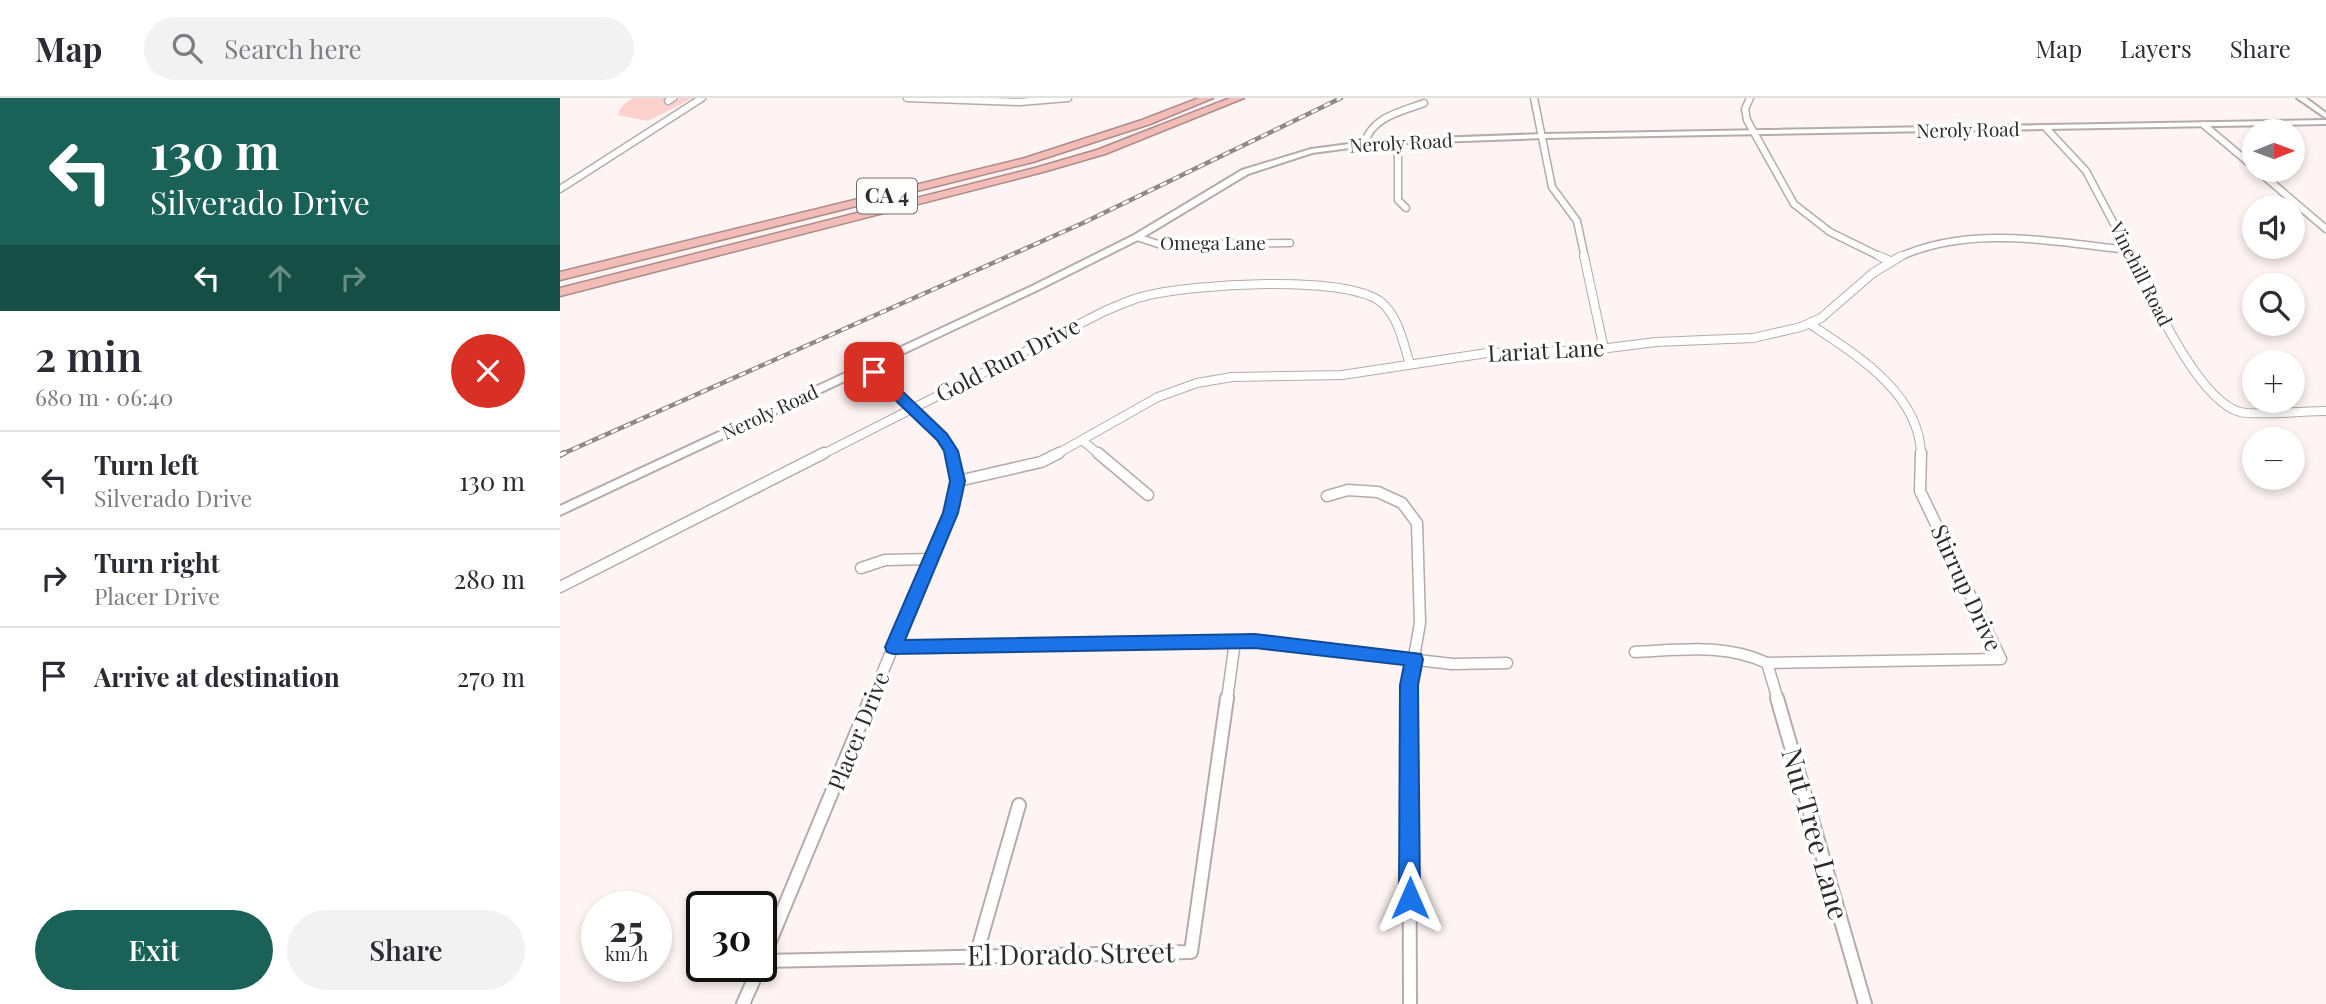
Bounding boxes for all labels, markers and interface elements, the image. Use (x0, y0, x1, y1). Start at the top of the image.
search box (144, 17, 634, 80)
text: Map (35, 26, 102, 70)
icon: search (168, 29, 206, 67)
text: Search here (224, 31, 362, 66)
text: Map (2036, 32, 2082, 64)
text: Layers (2120, 32, 2192, 64)
text: Share (2230, 32, 2291, 64)
street label: Neroly Road (1916, 115, 2020, 143)
text: 130 m (150, 117, 280, 182)
north arrow (2242, 119, 2305, 182)
map controls (2242, 119, 2305, 490)
icon: left (35, 126, 126, 217)
street label: Neroly Road (1349, 126, 1453, 158)
road number: CA 4 (857, 178, 917, 214)
text: Silverado Drive (150, 180, 370, 223)
button: sound (2242, 196, 2305, 259)
street label: Vinehill Road (2104, 216, 2179, 330)
street label: Omega Lane (1160, 229, 1266, 255)
icon: left (188, 259, 226, 297)
icon: ahead (261, 259, 299, 297)
icon: right (334, 259, 372, 297)
button: search (2242, 273, 2305, 336)
street label: Gold Run Drive (930, 309, 1085, 408)
text: 2 min (35, 327, 142, 383)
street label: Lariat Lane (1487, 331, 1605, 368)
button: close (451, 334, 525, 408)
pin (844, 342, 904, 402)
button: + (2242, 350, 2305, 413)
icon: arrive (855, 353, 893, 391)
street label: Neroly Road (717, 377, 822, 445)
text: 680 m · 06:40 (35, 381, 173, 412)
button: − (2242, 427, 2305, 490)
text: Turn left (94, 447, 199, 482)
icon: left (35, 461, 73, 499)
text: 130 m (459, 463, 525, 498)
text: Silverado Drive (94, 482, 252, 513)
street label: Stirrup Drive (1924, 519, 2010, 656)
text: Turn right (94, 545, 220, 580)
icon: right (35, 559, 73, 597)
text: 280 m (454, 561, 525, 596)
text: Placer Drive (94, 580, 220, 611)
icon: arrive (35, 657, 73, 695)
text: Arrive at destination (94, 659, 340, 694)
text: 270 m (457, 659, 525, 694)
street label: Placer Drive (820, 666, 896, 795)
street label: Nut Tree Lane (1774, 743, 1859, 924)
position arrow (1373, 861, 1447, 935)
speed limit sign: 30 (686, 891, 777, 982)
text: 25 (609, 904, 644, 951)
button: Exit (35, 910, 273, 990)
button: Share (287, 910, 525, 990)
street label: El Dorado Street (967, 932, 1176, 973)
text: km/h (605, 942, 648, 966)

